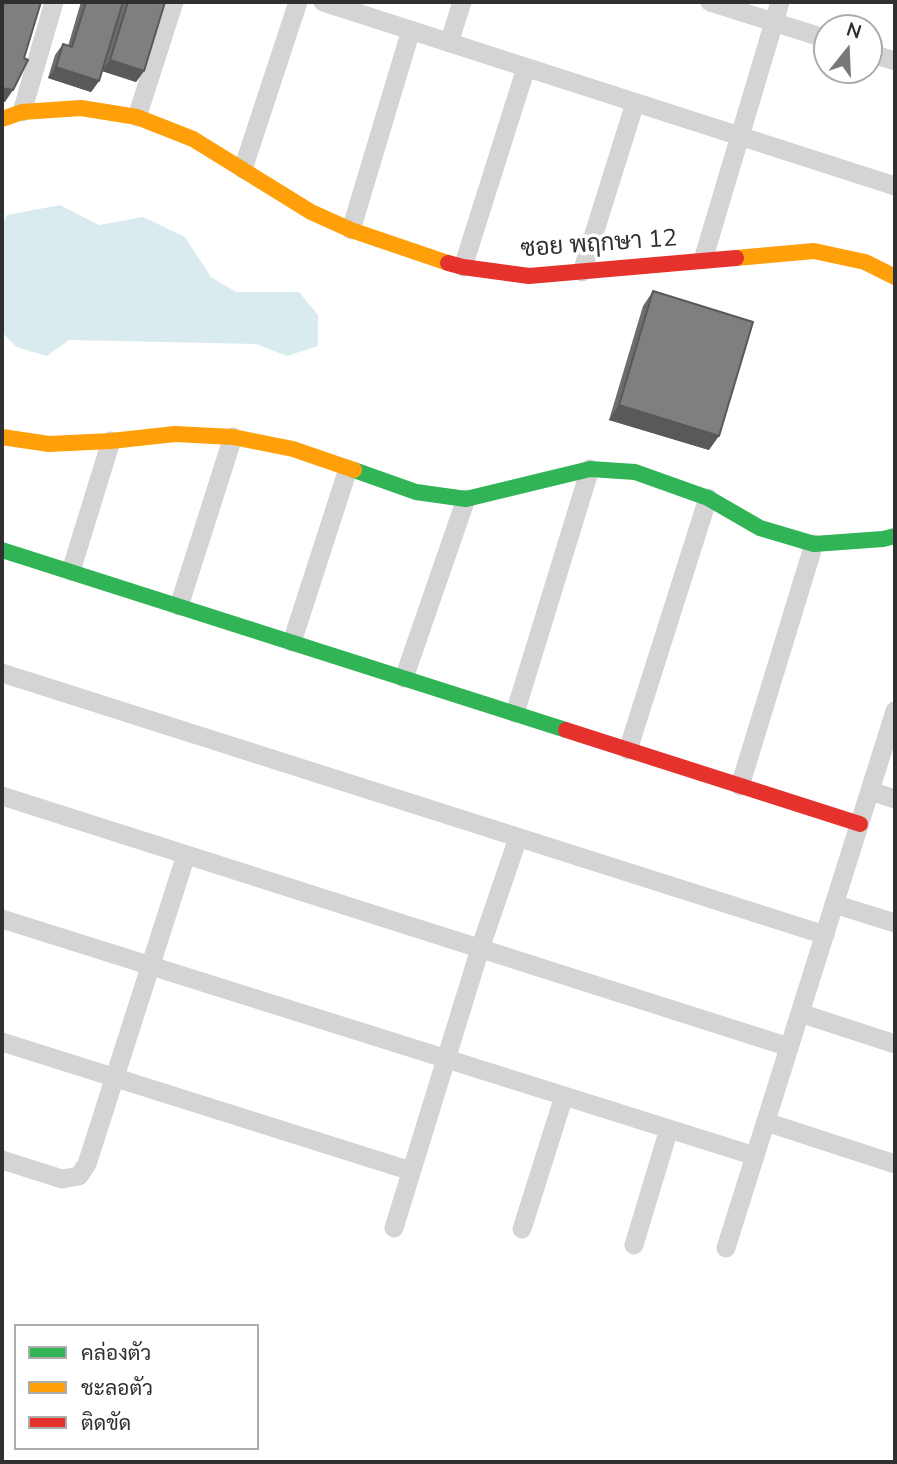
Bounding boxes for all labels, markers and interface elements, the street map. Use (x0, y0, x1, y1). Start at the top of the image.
north arrow (813, 14, 883, 84)
text: N (843, 16, 865, 45)
street label: ซอย พฤกษา 12 (520, 225, 678, 265)
legend (14, 1324, 259, 1450)
text: คล่องตัว (81, 1339, 151, 1367)
text: ชะลอตัว (81, 1374, 153, 1402)
text: ติดขัด (81, 1409, 131, 1437)

